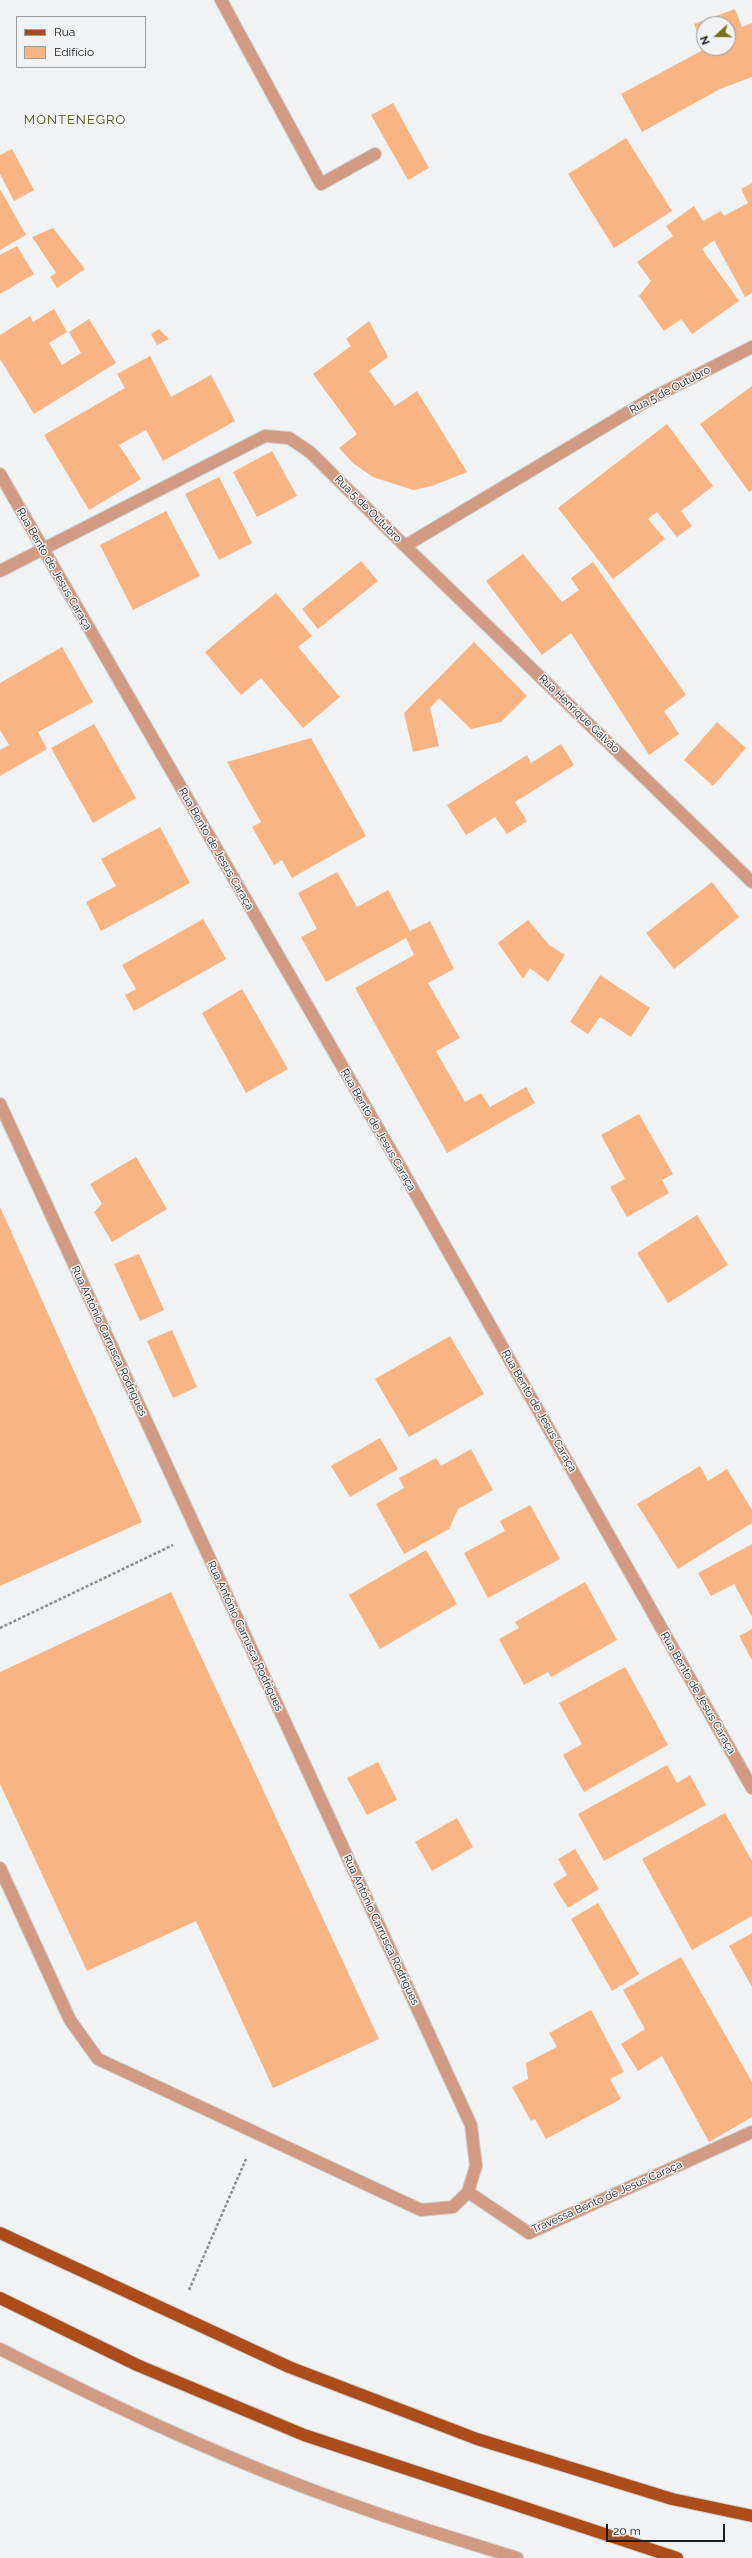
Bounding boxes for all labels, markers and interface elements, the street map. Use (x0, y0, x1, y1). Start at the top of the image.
legend (16, 16, 146, 68)
north arrow (696, 16, 736, 56)
text: Rua (54, 25, 75, 39)
text: N (698, 34, 713, 46)
text: Edifício (54, 45, 94, 59)
district label: MONTENEGRO (24, 112, 126, 128)
street label: Rua 5 de Outubro (627, 363, 713, 417)
street label: Rua 5 de Outubro (332, 473, 404, 545)
street label: Rua Bento de Jesus Caraça (14, 506, 94, 632)
street label: Rua Henrique Galvão (536, 672, 622, 756)
street label: Rua Bento de Jesus Caraça (176, 786, 256, 912)
street label: Rua Bento de Jesus Caraça (338, 1067, 418, 1193)
street label: Rua António Carrusca Rodrigues (68, 1264, 150, 1418)
street label: Rua Bento de Jesus Caraça (499, 1348, 579, 1474)
street label: Rua António Carrusca Rodrigues (204, 1559, 286, 1713)
street label: Rua Bento de Jesus Caraça (658, 1630, 738, 1756)
street label: Rua António Carrusca Rodrigues (340, 1853, 422, 2007)
street label: Travessa Bento de Jesus Caraça (530, 2158, 684, 2236)
scale bar (608, 2516, 727, 2542)
text: 20 m (613, 2524, 641, 2538)

